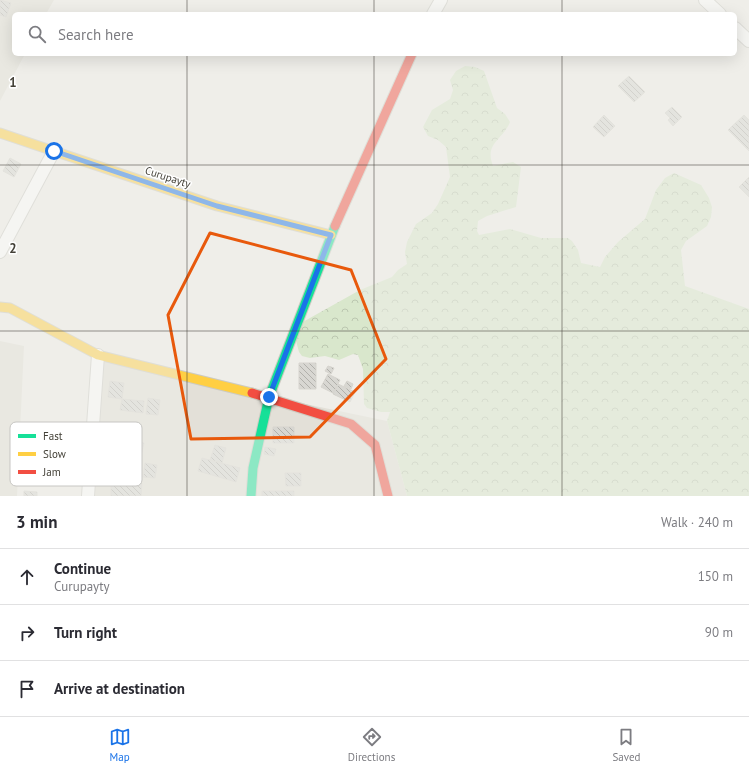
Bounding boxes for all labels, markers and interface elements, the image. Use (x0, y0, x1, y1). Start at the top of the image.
search box (12, 12, 737, 56)
icon: search (26, 23, 48, 45)
text: Search here (58, 25, 134, 44)
text: 1 (9, 74, 17, 91)
route start (45, 142, 63, 160)
street label: Curupayty (143, 163, 193, 191)
text: 2 (9, 240, 17, 257)
route end (260, 388, 278, 406)
legend (10, 422, 142, 486)
text: Fast (43, 429, 63, 443)
text: Slow (43, 447, 66, 461)
text: Jam (42, 465, 61, 479)
text: 3 min (16, 511, 57, 533)
text: Walk · 240 m (661, 514, 733, 531)
text: Continue (54, 559, 111, 578)
icon: ahead (16, 566, 38, 588)
text: 150 m (698, 568, 733, 585)
text: Curupayty (54, 578, 110, 595)
icon: right (16, 622, 38, 644)
text: Turn right (54, 623, 117, 642)
text: 90 m (705, 624, 733, 641)
icon: arrive (16, 678, 38, 700)
text: Arrive at destination (54, 679, 185, 698)
tab: Map (109, 726, 131, 764)
tab: Directions (348, 726, 395, 764)
tab: Saved (612, 726, 640, 764)

